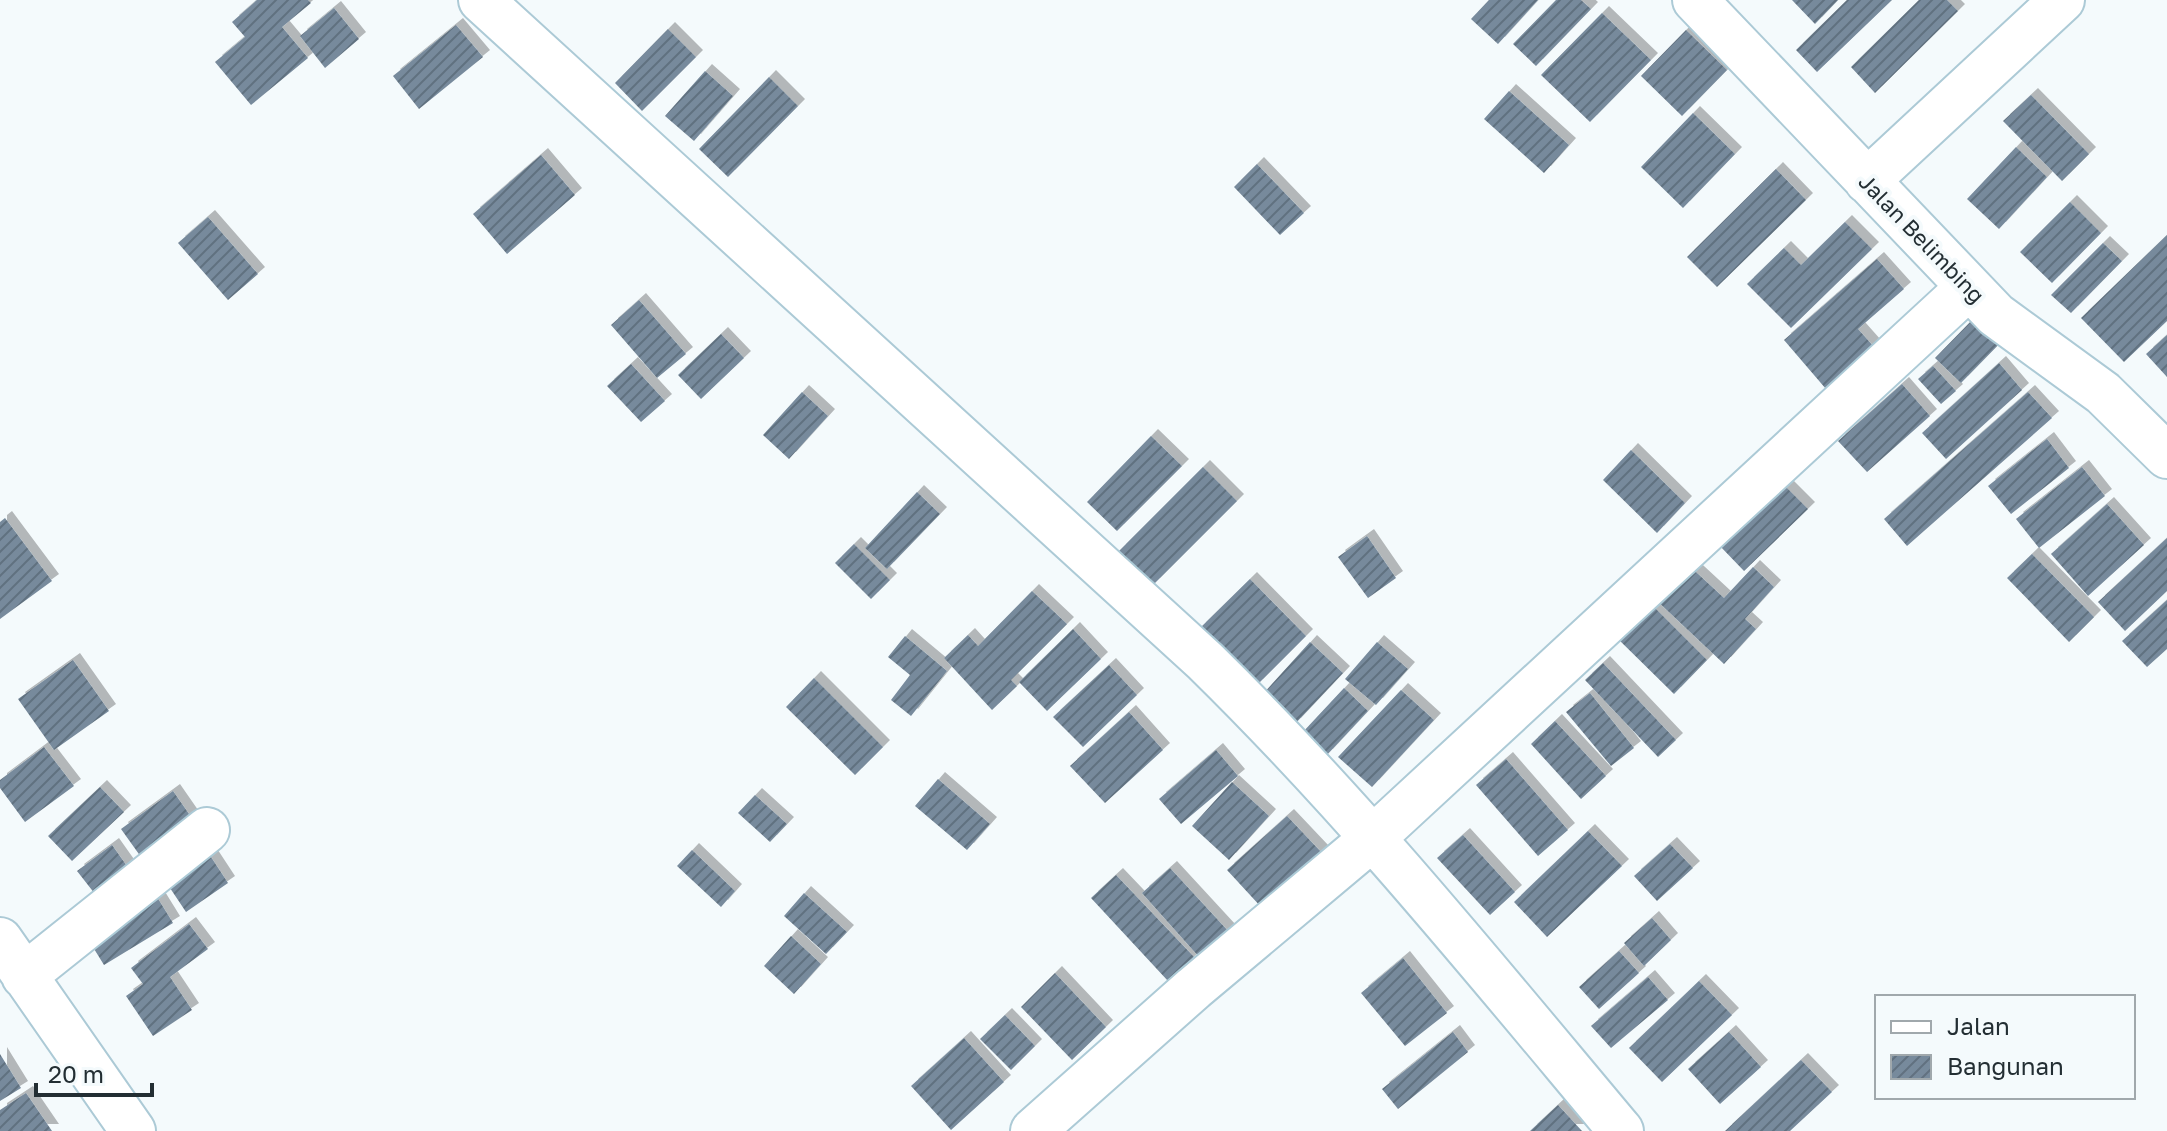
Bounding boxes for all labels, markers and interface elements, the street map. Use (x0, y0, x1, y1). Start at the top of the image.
street label: Jalan Belimbing (1853, 168, 1991, 308)
legend (1875, 995, 2135, 1099)
text: Jalan (1947, 1011, 2010, 1040)
scale bar (36, 1047, 152, 1097)
text: Bangunan (1947, 1051, 2064, 1080)
text: 20 m (48, 1059, 104, 1088)

